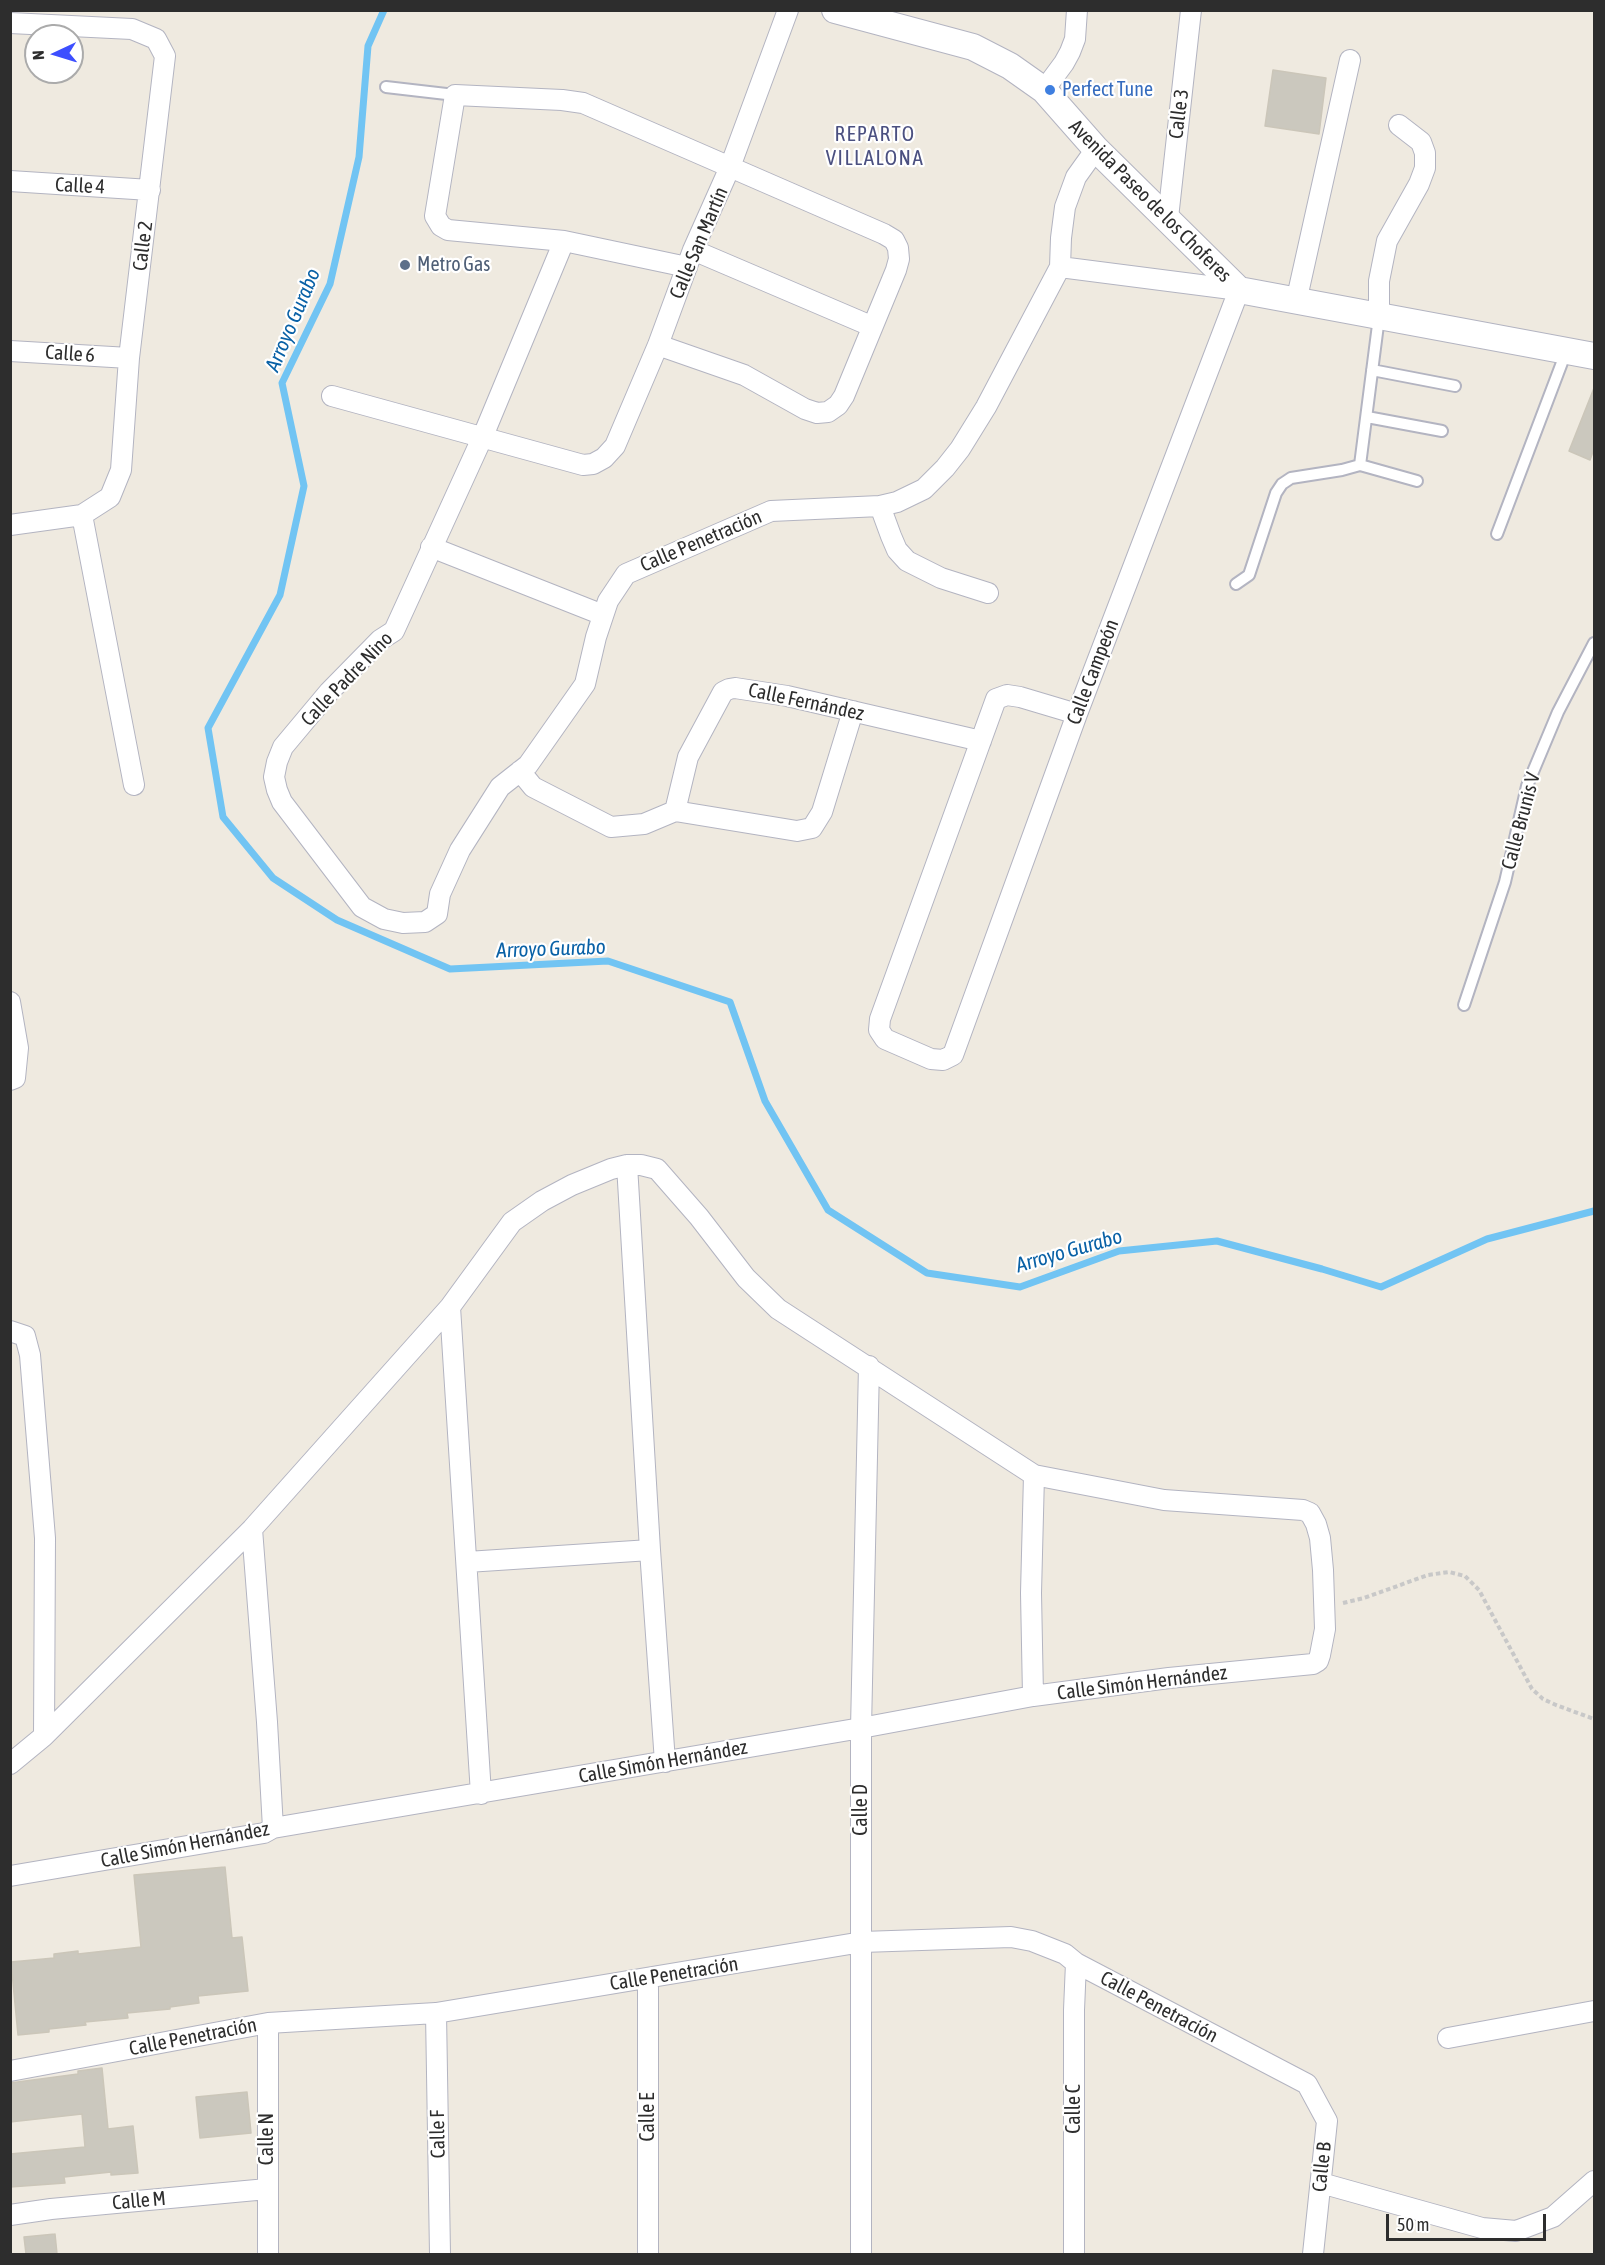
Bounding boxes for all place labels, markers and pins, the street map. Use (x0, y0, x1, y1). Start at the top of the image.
place label: Perfect Tune (1062, 78, 1153, 102)
marker: Perfect Tune (1043, 83, 1057, 97)
place label: Metro Gas (417, 253, 490, 277)
marker: Metro Gas (398, 258, 412, 272)

